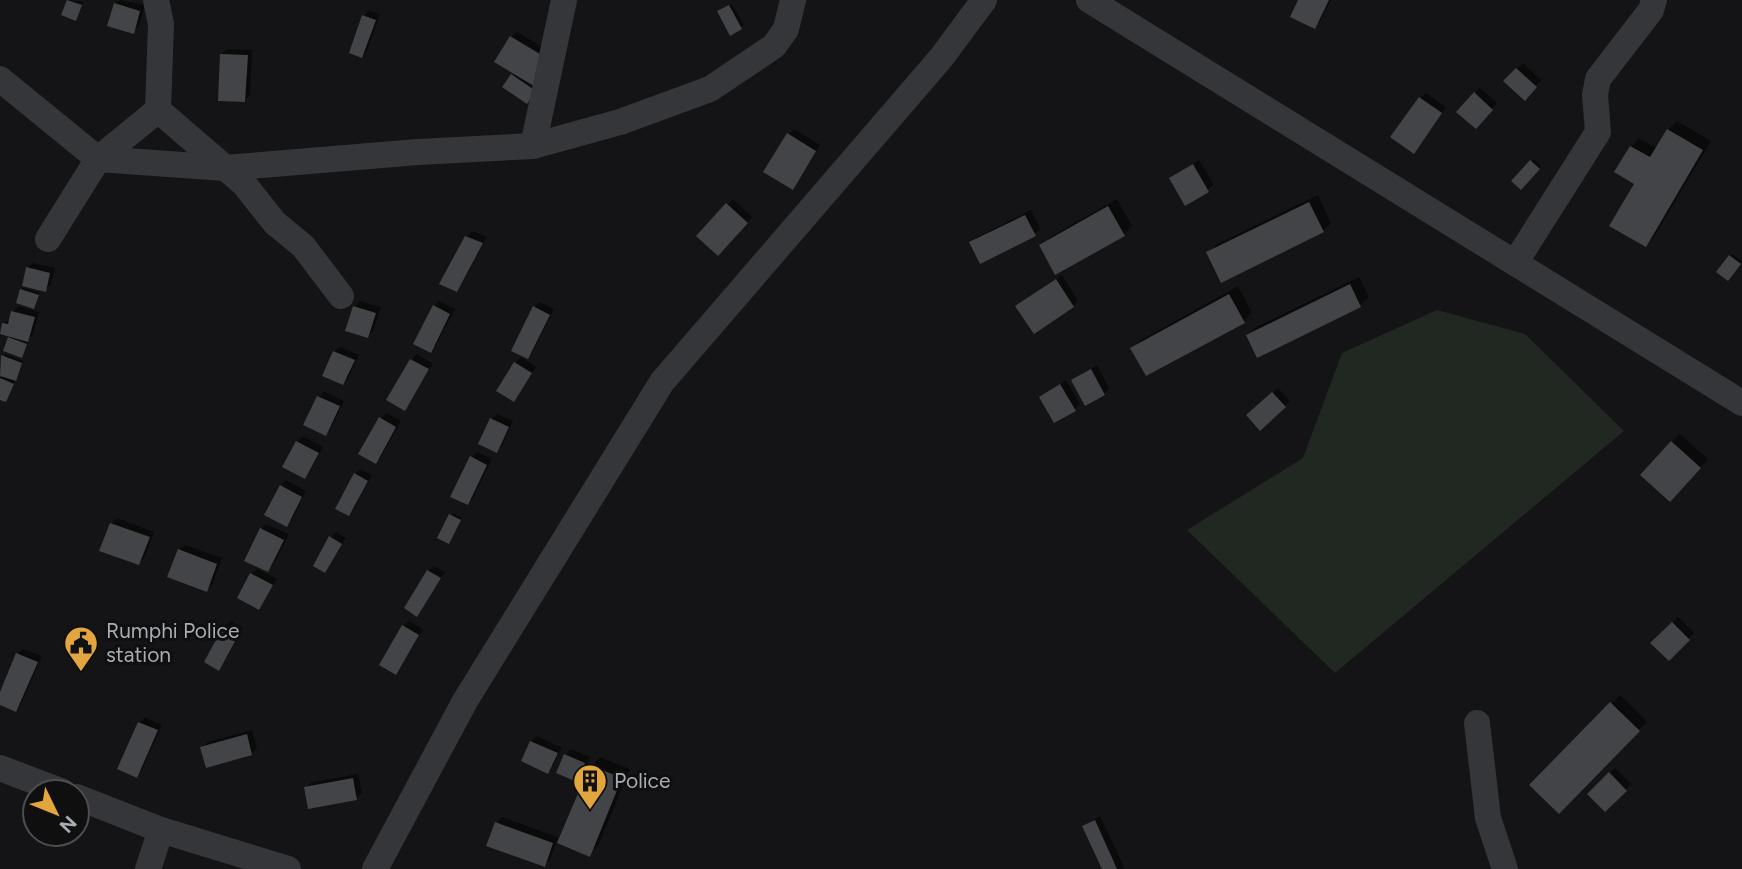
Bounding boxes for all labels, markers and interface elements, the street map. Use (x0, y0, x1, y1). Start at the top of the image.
place label: Rumphi Police station (106, 618, 239, 667)
public building icon: Rumphi Police station (62, 624, 100, 673)
building icon: Police (571, 762, 609, 811)
place label: Police (614, 768, 670, 793)
north arrow (21, 778, 91, 848)
text: N (55, 811, 81, 837)

